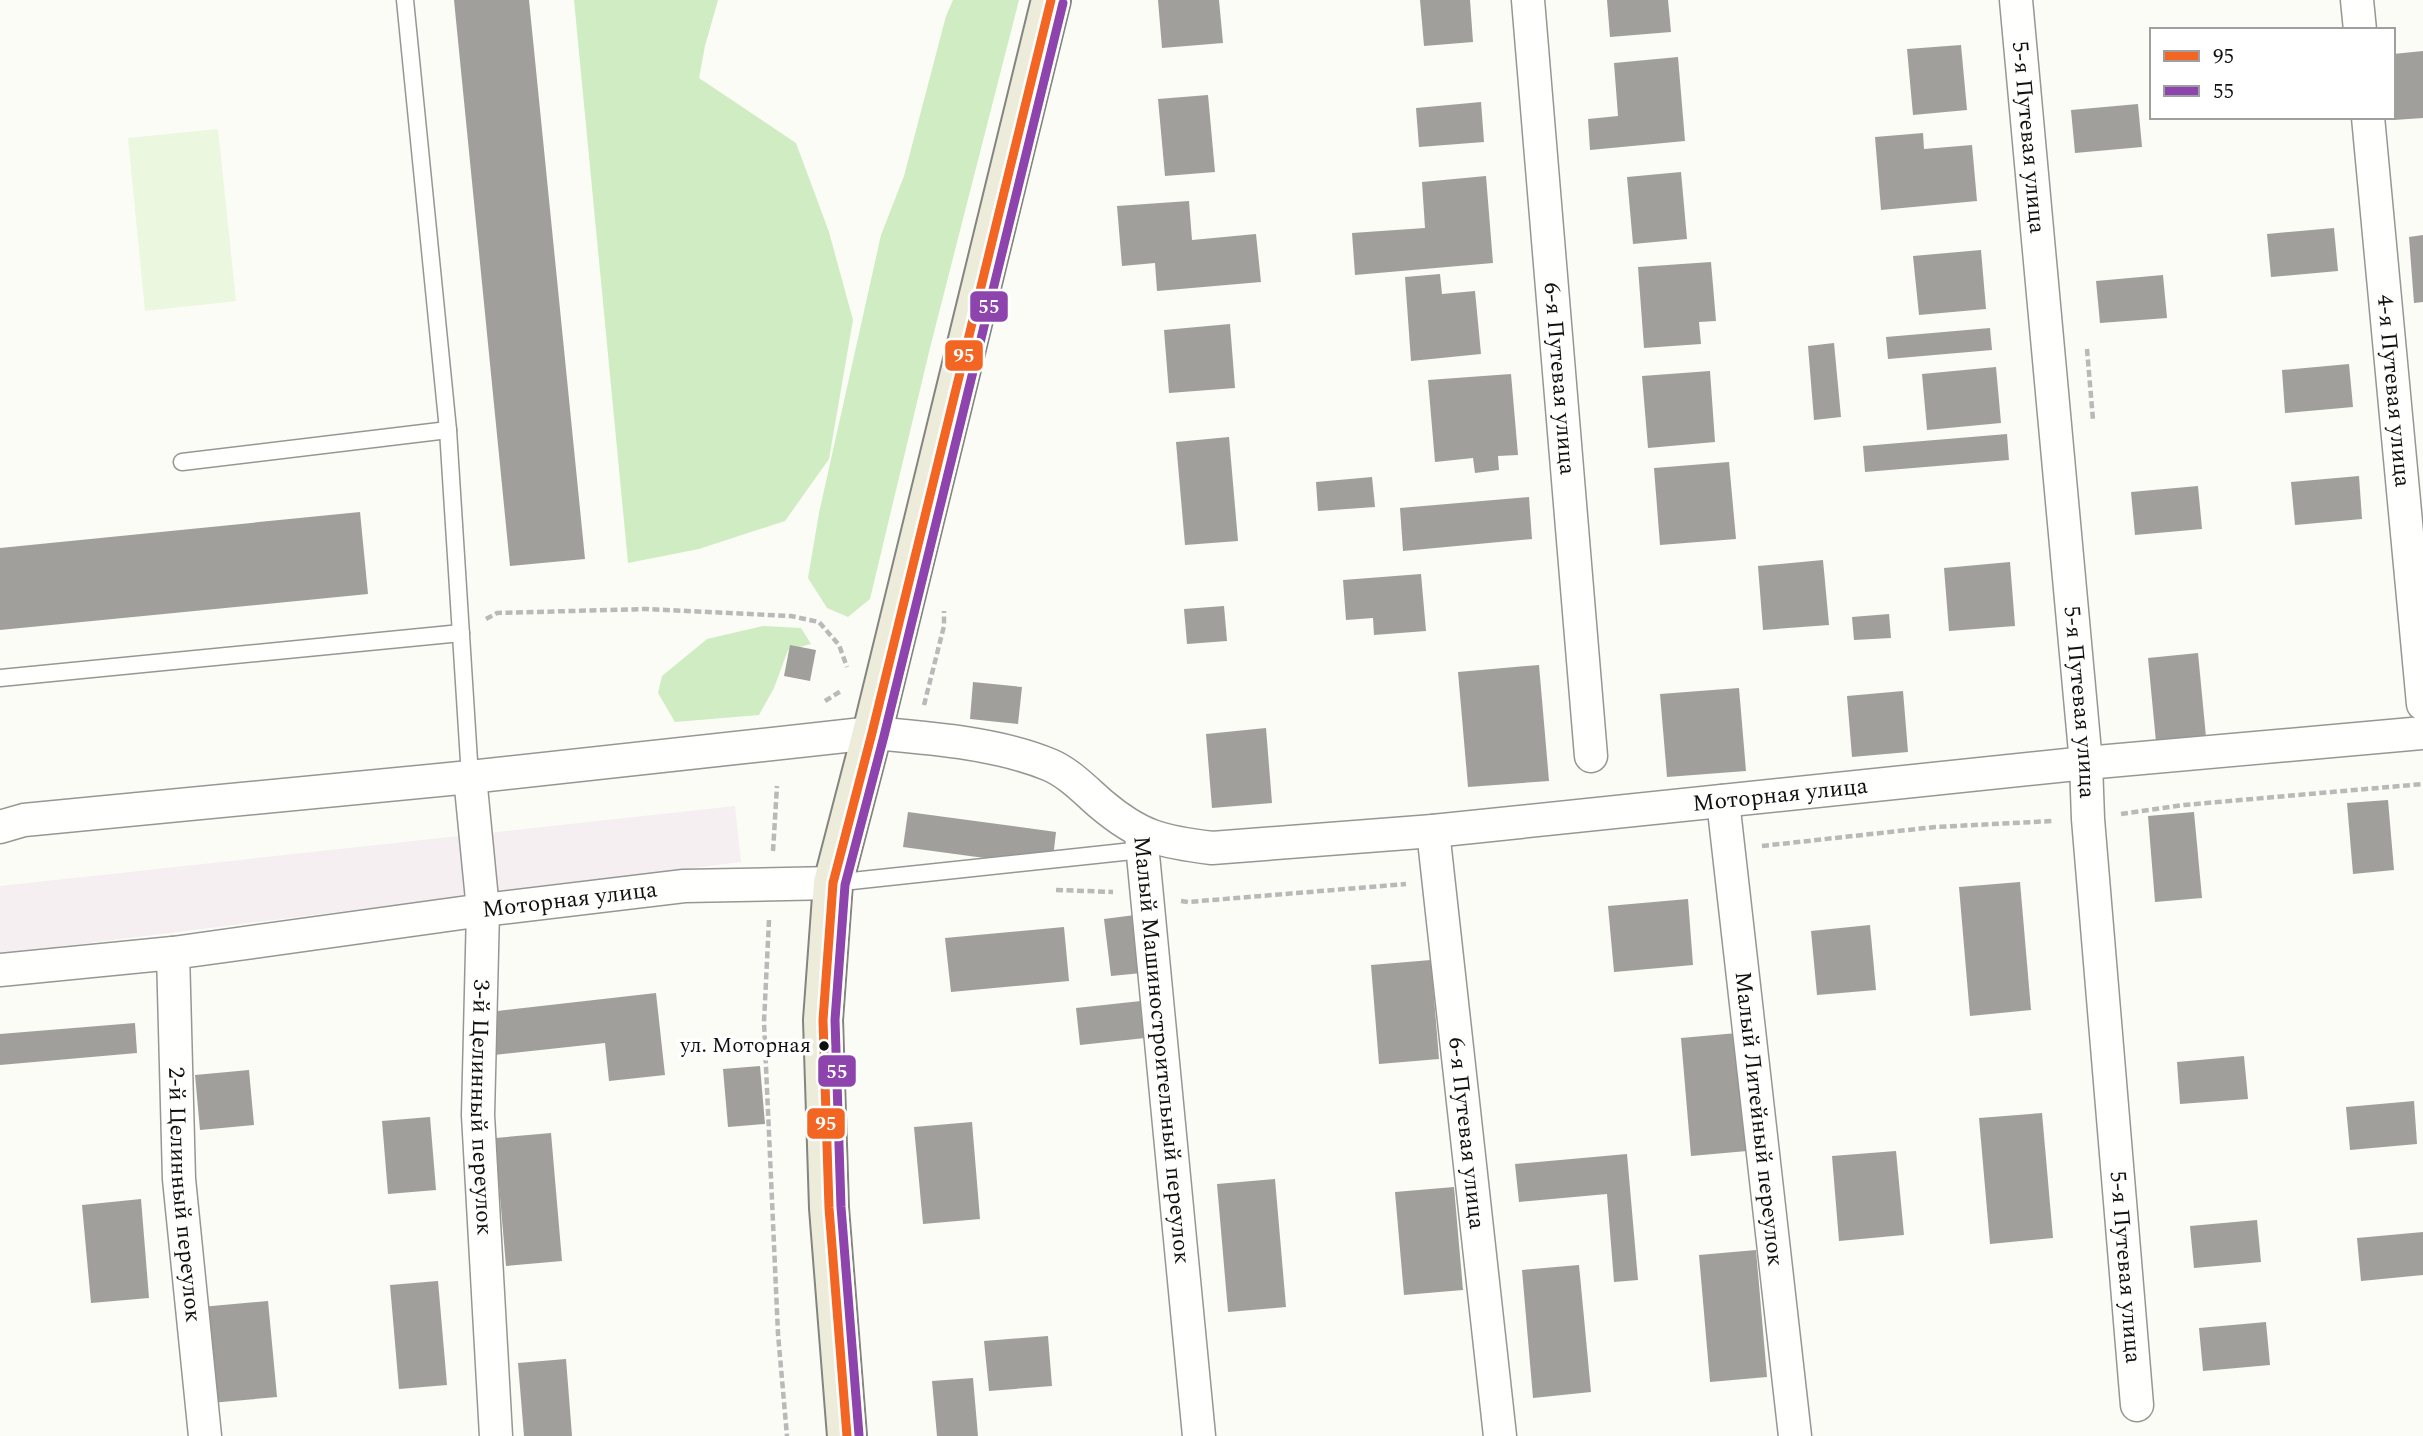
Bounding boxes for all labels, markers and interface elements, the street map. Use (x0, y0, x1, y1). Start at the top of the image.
legend (2150, 28, 2395, 119)
street label: 5-я Путевая улица (2002, 40, 2055, 235)
text: 95 (2213, 41, 2234, 73)
text: 55 (2213, 76, 2234, 108)
street label: 6-я Путевая улица (1534, 281, 1585, 476)
line badge: 55 (969, 290, 1009, 323)
text: 55 (978, 293, 1000, 322)
street label: 4-я Путевая улица (2367, 293, 2420, 489)
line badge: 95 (944, 339, 984, 372)
text: 95 (953, 342, 975, 371)
street label: 5-я Путевая улица (2054, 604, 2105, 799)
street label: Моторная улица (1691, 768, 1870, 821)
street label: Малый Машиностроительный переулок (1124, 834, 1200, 1266)
street label: Моторная улица (480, 872, 659, 927)
street label: Малый Литейный переулок (1725, 970, 1793, 1268)
street label: 3-й Целинный переулок (460, 979, 502, 1236)
place label: ул. Моторная (679, 1030, 811, 1062)
street label: 6-я Путевая улица (1438, 1035, 1494, 1231)
marker: ул. Моторная (817, 1039, 831, 1053)
line badge: 55 (817, 1054, 857, 1088)
text: 55 (826, 1058, 848, 1087)
street label: 2-й Целинный переулок (159, 1066, 211, 1324)
line badge: 95 (806, 1107, 846, 1140)
text: 95 (815, 1110, 837, 1139)
street label: 5-я Путевая улица (2100, 1169, 2151, 1365)

